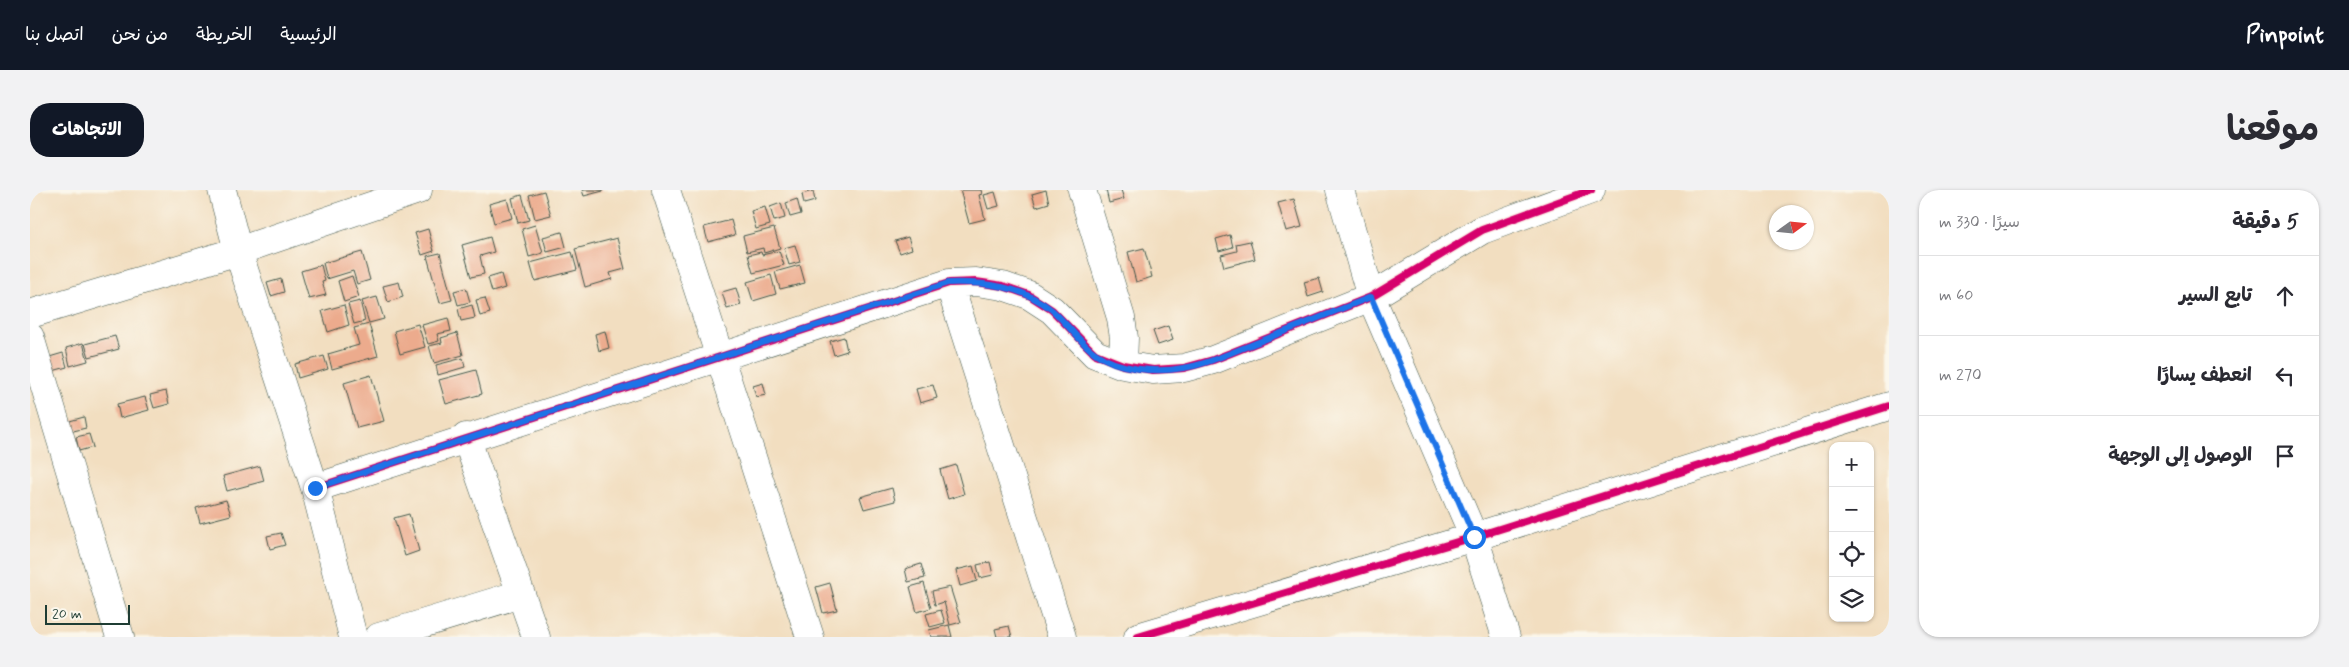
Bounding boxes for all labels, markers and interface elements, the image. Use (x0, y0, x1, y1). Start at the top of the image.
text: Pinpoint (2246, 20, 2324, 51)
text: اتصل بنا (25, 23, 84, 47)
text: من نحن (112, 23, 168, 47)
text: الخريطة (196, 23, 252, 47)
text: الرئيسية (280, 23, 337, 47)
button: الاتجاهات (30, 103, 144, 157)
text: موقعنا (2226, 107, 2319, 153)
north arrow (1769, 205, 1814, 250)
text: 5 دقيقة (2232, 208, 2299, 236)
text: سيرًا · 330 m (1939, 212, 2020, 233)
icon: ahead (2271, 282, 2299, 310)
text: تابع السير (2179, 283, 2252, 308)
text: 60 m (1939, 285, 1973, 306)
icon: left (2271, 362, 2299, 390)
text: انعطف يسارًا (2157, 363, 2252, 388)
text: 270 m (1939, 365, 1982, 386)
map controls (1829, 442, 1874, 622)
button: + (1829, 442, 1874, 487)
icon: arrive (2271, 442, 2299, 470)
text: الوصول إلى الوجهة (2108, 443, 2252, 468)
route end (304, 477, 327, 500)
button: − (1829, 487, 1874, 532)
route start (1463, 526, 1486, 549)
button: locate (1829, 532, 1874, 577)
button: layers (1829, 577, 1874, 622)
scale bar (45, 602, 130, 625)
text: 20 m (52, 605, 82, 623)

